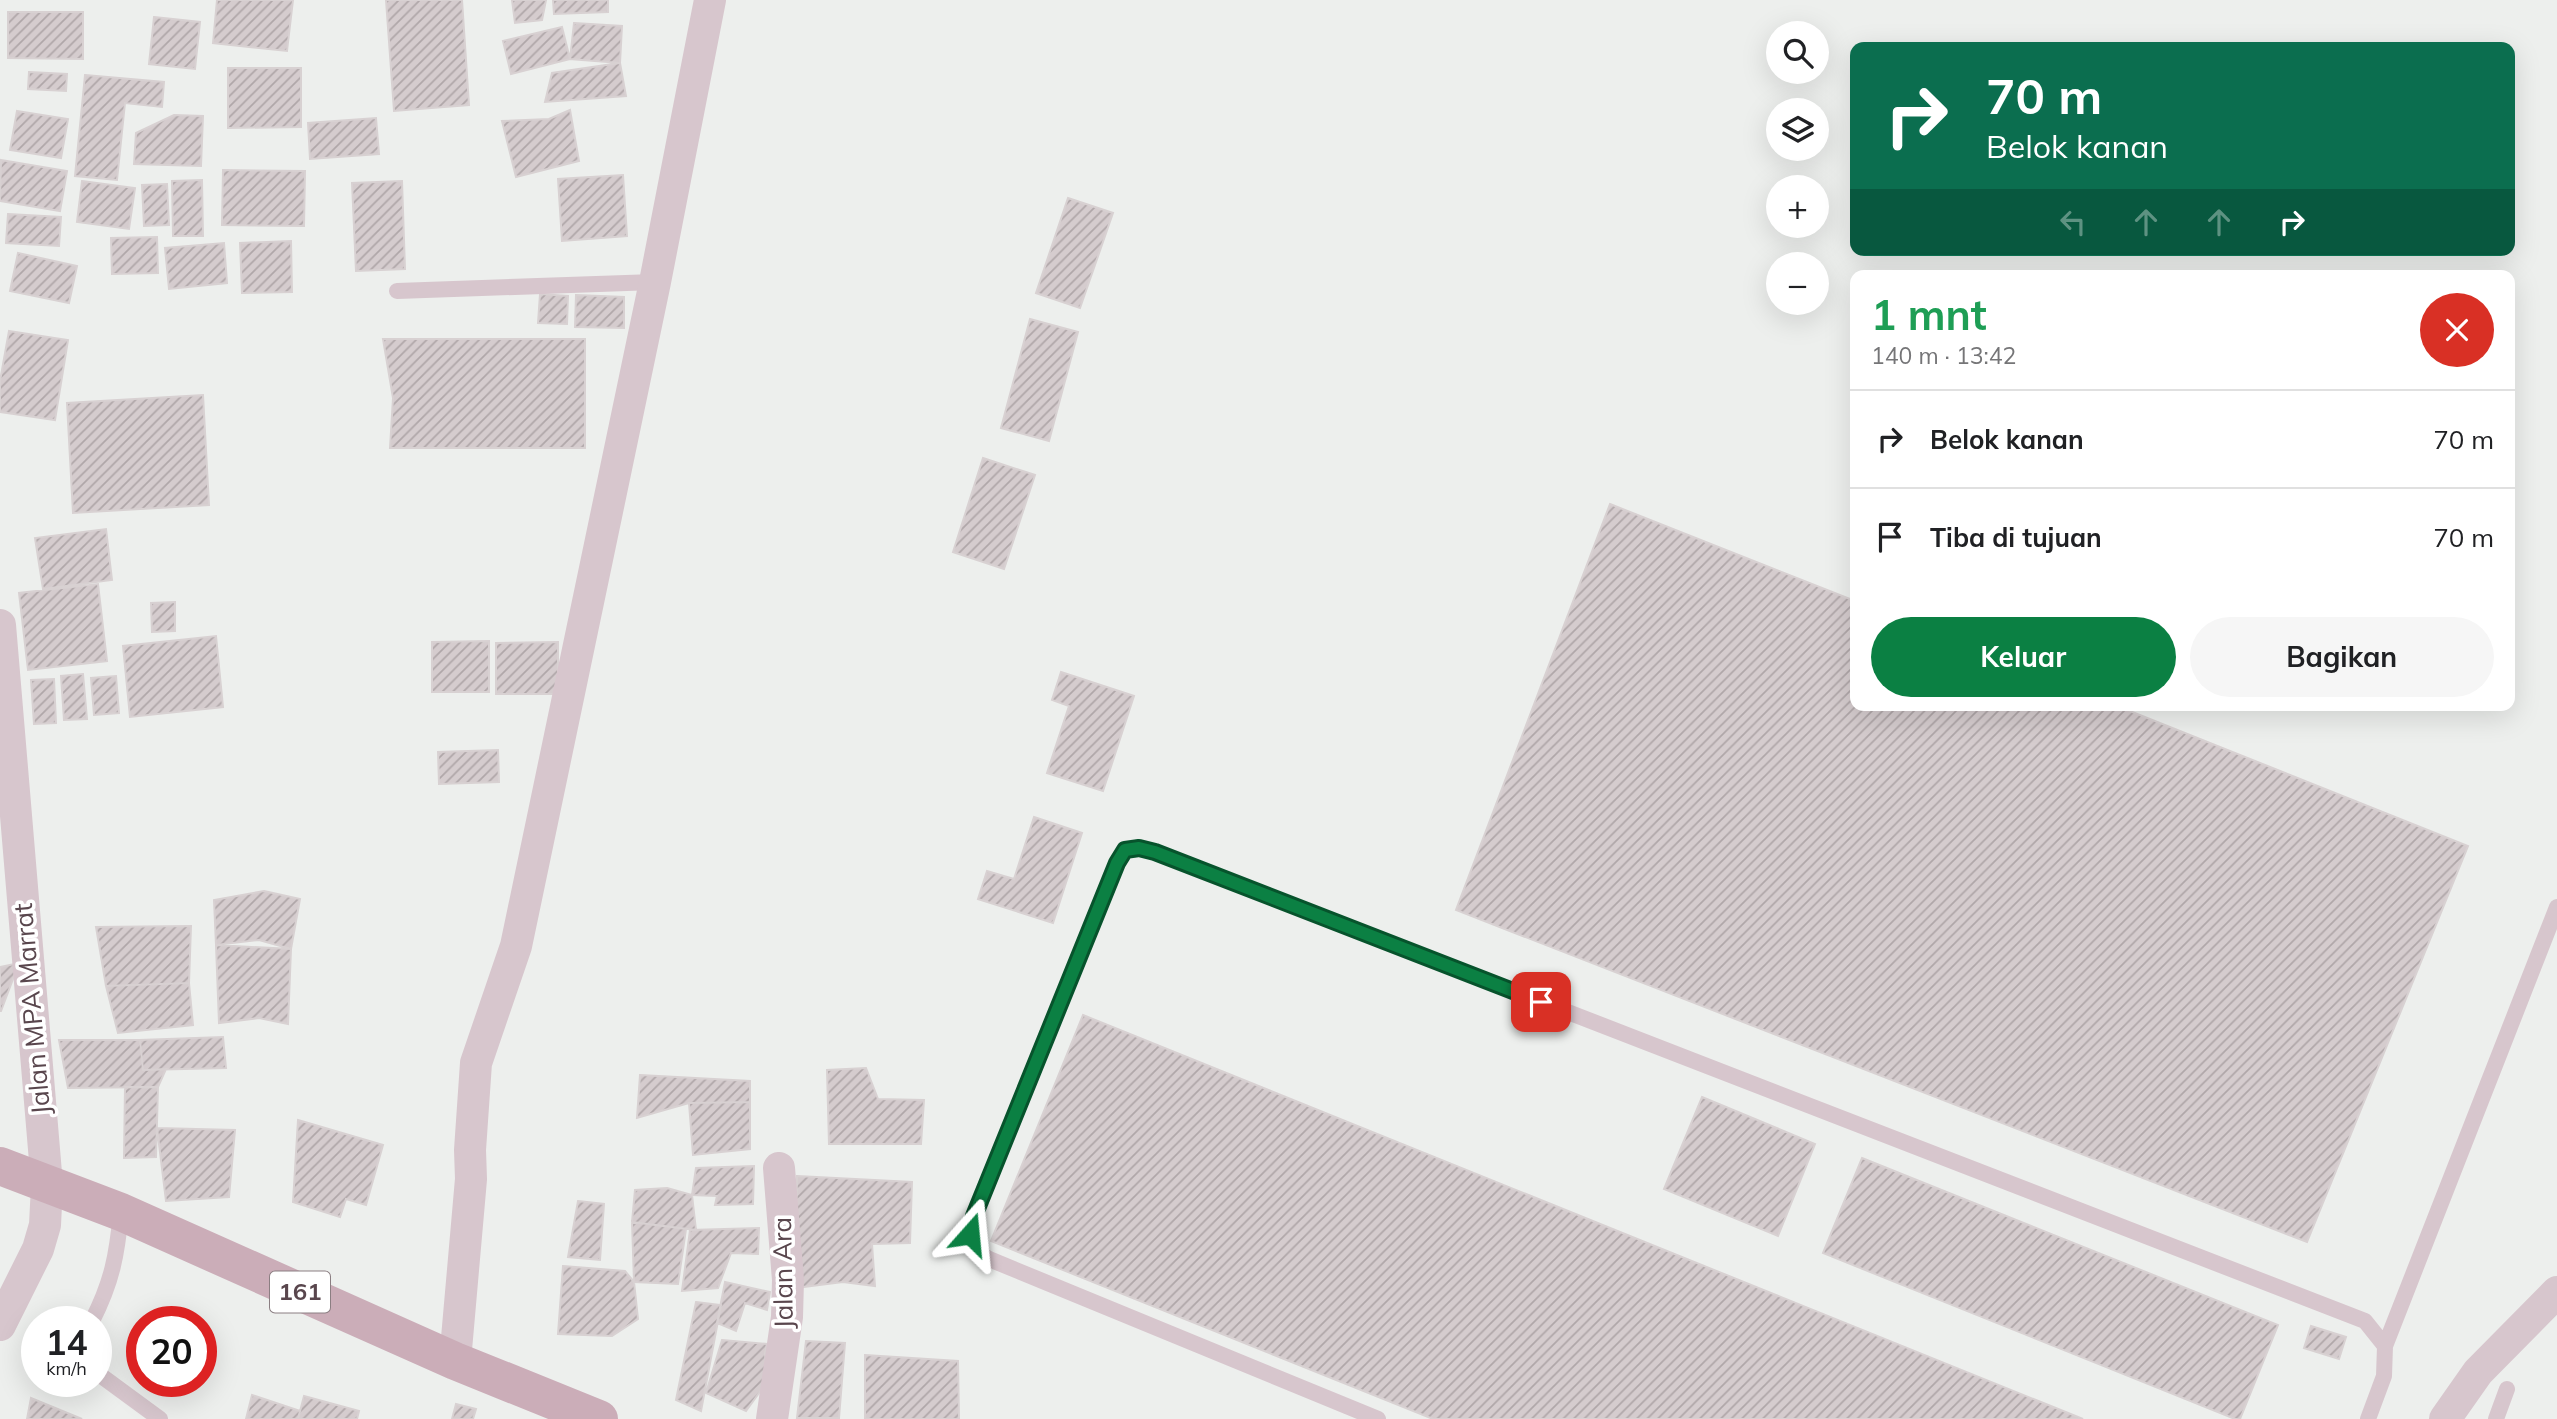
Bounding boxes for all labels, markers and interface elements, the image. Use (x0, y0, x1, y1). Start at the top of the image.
map controls (1766, 21, 1829, 315)
button: search (1766, 21, 1829, 84)
text: 70 m (1986, 65, 2102, 126)
icon: right (1871, 70, 1962, 161)
button: layers (1766, 98, 1829, 161)
text: Belok kanan (1986, 126, 2168, 166)
button: + (1766, 175, 1829, 238)
icon: left (2054, 203, 2092, 241)
icon: ahead (2127, 203, 2165, 241)
icon: ahead (2200, 203, 2238, 241)
icon: right (2273, 203, 2311, 241)
button: − (1766, 252, 1829, 315)
text: 1 mnt (1871, 288, 1987, 341)
button: close (2420, 293, 2494, 367)
text: 140 m · 13:42 (1871, 341, 2016, 370)
icon: right (1871, 420, 1909, 458)
text: Belok kanan (1930, 423, 2084, 456)
text: 70 m (2433, 423, 2494, 456)
icon: arrive (1871, 518, 1909, 556)
text: Tiba di tujuan (1930, 521, 2102, 554)
text: 70 m (2433, 521, 2494, 554)
button: Keluar (1871, 617, 2176, 697)
button: Bagikan (2190, 617, 2494, 697)
street label: Jalan MPA Marrat (6, 902, 57, 1116)
pin (1511, 972, 1571, 1032)
icon: arrive (1522, 983, 1560, 1021)
position arrow (933, 1197, 1007, 1271)
street label: Jalan Ara (765, 1217, 800, 1329)
road number: 161 (270, 1272, 330, 1312)
speed limit sign: 20 (126, 1306, 217, 1397)
text: 14 (45, 1320, 88, 1364)
text: km/h (46, 1357, 87, 1380)

